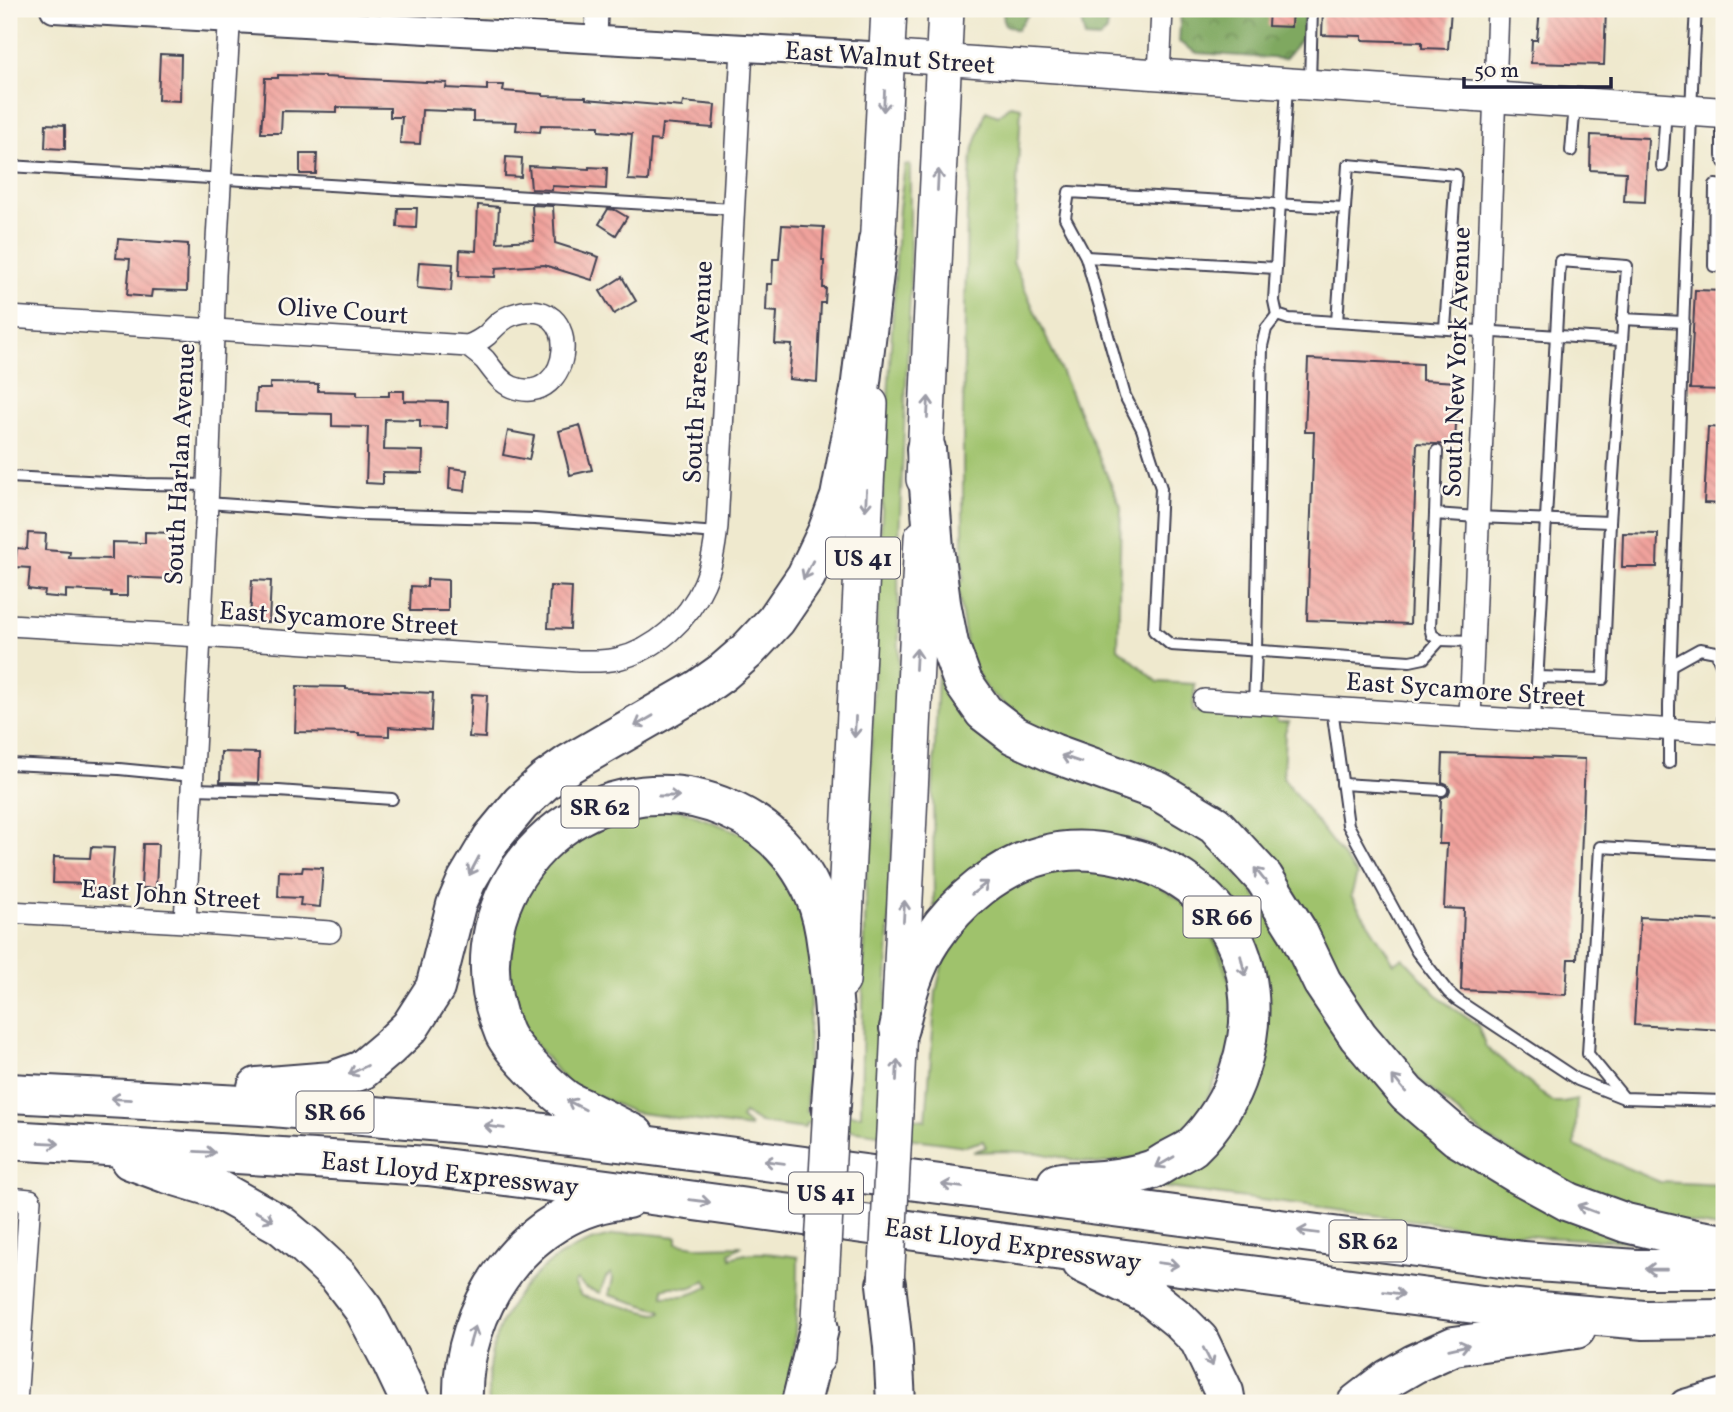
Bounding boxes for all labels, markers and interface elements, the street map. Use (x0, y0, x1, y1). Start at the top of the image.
street label: East Walnut Street (783, 34, 996, 84)
scale bar (1464, 46, 1610, 90)
text: 50 m (1474, 57, 1519, 86)
one-way arrow (878, 90, 891, 113)
one-way arrow (932, 169, 945, 192)
street label: South New York Avenue (1435, 226, 1481, 498)
street label: South Fares Avenue (675, 260, 723, 485)
street label: Olive Court (276, 289, 410, 335)
street label: South Harlan Avenue (157, 342, 205, 586)
one-way arrow (921, 396, 934, 419)
one-way arrow (859, 488, 872, 511)
road number: US 41 (826, 538, 900, 578)
one-way arrow (801, 559, 815, 579)
street label: East Sycamore Street (218, 594, 460, 646)
one-way arrow (909, 648, 922, 671)
street label: East Sycamore Street (1345, 665, 1587, 717)
one-way arrow (635, 714, 655, 728)
one-way arrow (848, 715, 861, 738)
one-way arrow (1060, 752, 1082, 764)
road number: SR 62 (562, 786, 638, 828)
one-way arrow (657, 789, 680, 803)
one-way arrow (467, 856, 481, 876)
one-way arrow (1253, 867, 1268, 885)
street label: East John Street (80, 872, 262, 920)
one-way arrow (971, 881, 990, 896)
road number: SR 66 (1184, 897, 1260, 937)
one-way arrow (898, 900, 911, 923)
one-way arrow (1237, 954, 1251, 977)
one-way arrow (890, 1059, 903, 1082)
one-way arrow (348, 1064, 368, 1078)
one-way arrow (1391, 1076, 1407, 1094)
one-way arrow (110, 1092, 133, 1105)
road number: SR 66 (296, 1092, 374, 1132)
one-way arrow (567, 1097, 587, 1111)
one-way arrow (483, 1120, 506, 1133)
one-way arrow (37, 1136, 60, 1149)
street label: East Lloyd Expressway (319, 1144, 580, 1206)
one-way arrow (194, 1146, 216, 1159)
one-way arrow (763, 1155, 785, 1168)
one-way arrow (1156, 1155, 1176, 1169)
road number: US 41 (789, 1172, 863, 1213)
one-way arrow (941, 1179, 964, 1192)
one-way arrow (688, 1195, 710, 1208)
one-way arrow (1577, 1201, 1599, 1214)
one-way arrow (254, 1209, 274, 1223)
street label: East Lloyd Expressway (882, 1210, 1143, 1282)
road number: SR 62 (1330, 1220, 1406, 1261)
one-way arrow (1297, 1226, 1320, 1239)
one-way arrow (1156, 1258, 1179, 1271)
one-way arrow (1645, 1262, 1668, 1276)
one-way arrow (1382, 1287, 1404, 1300)
one-way arrow (466, 1325, 479, 1347)
one-way arrow (1447, 1340, 1470, 1353)
one-way arrow (1201, 1346, 1215, 1367)

